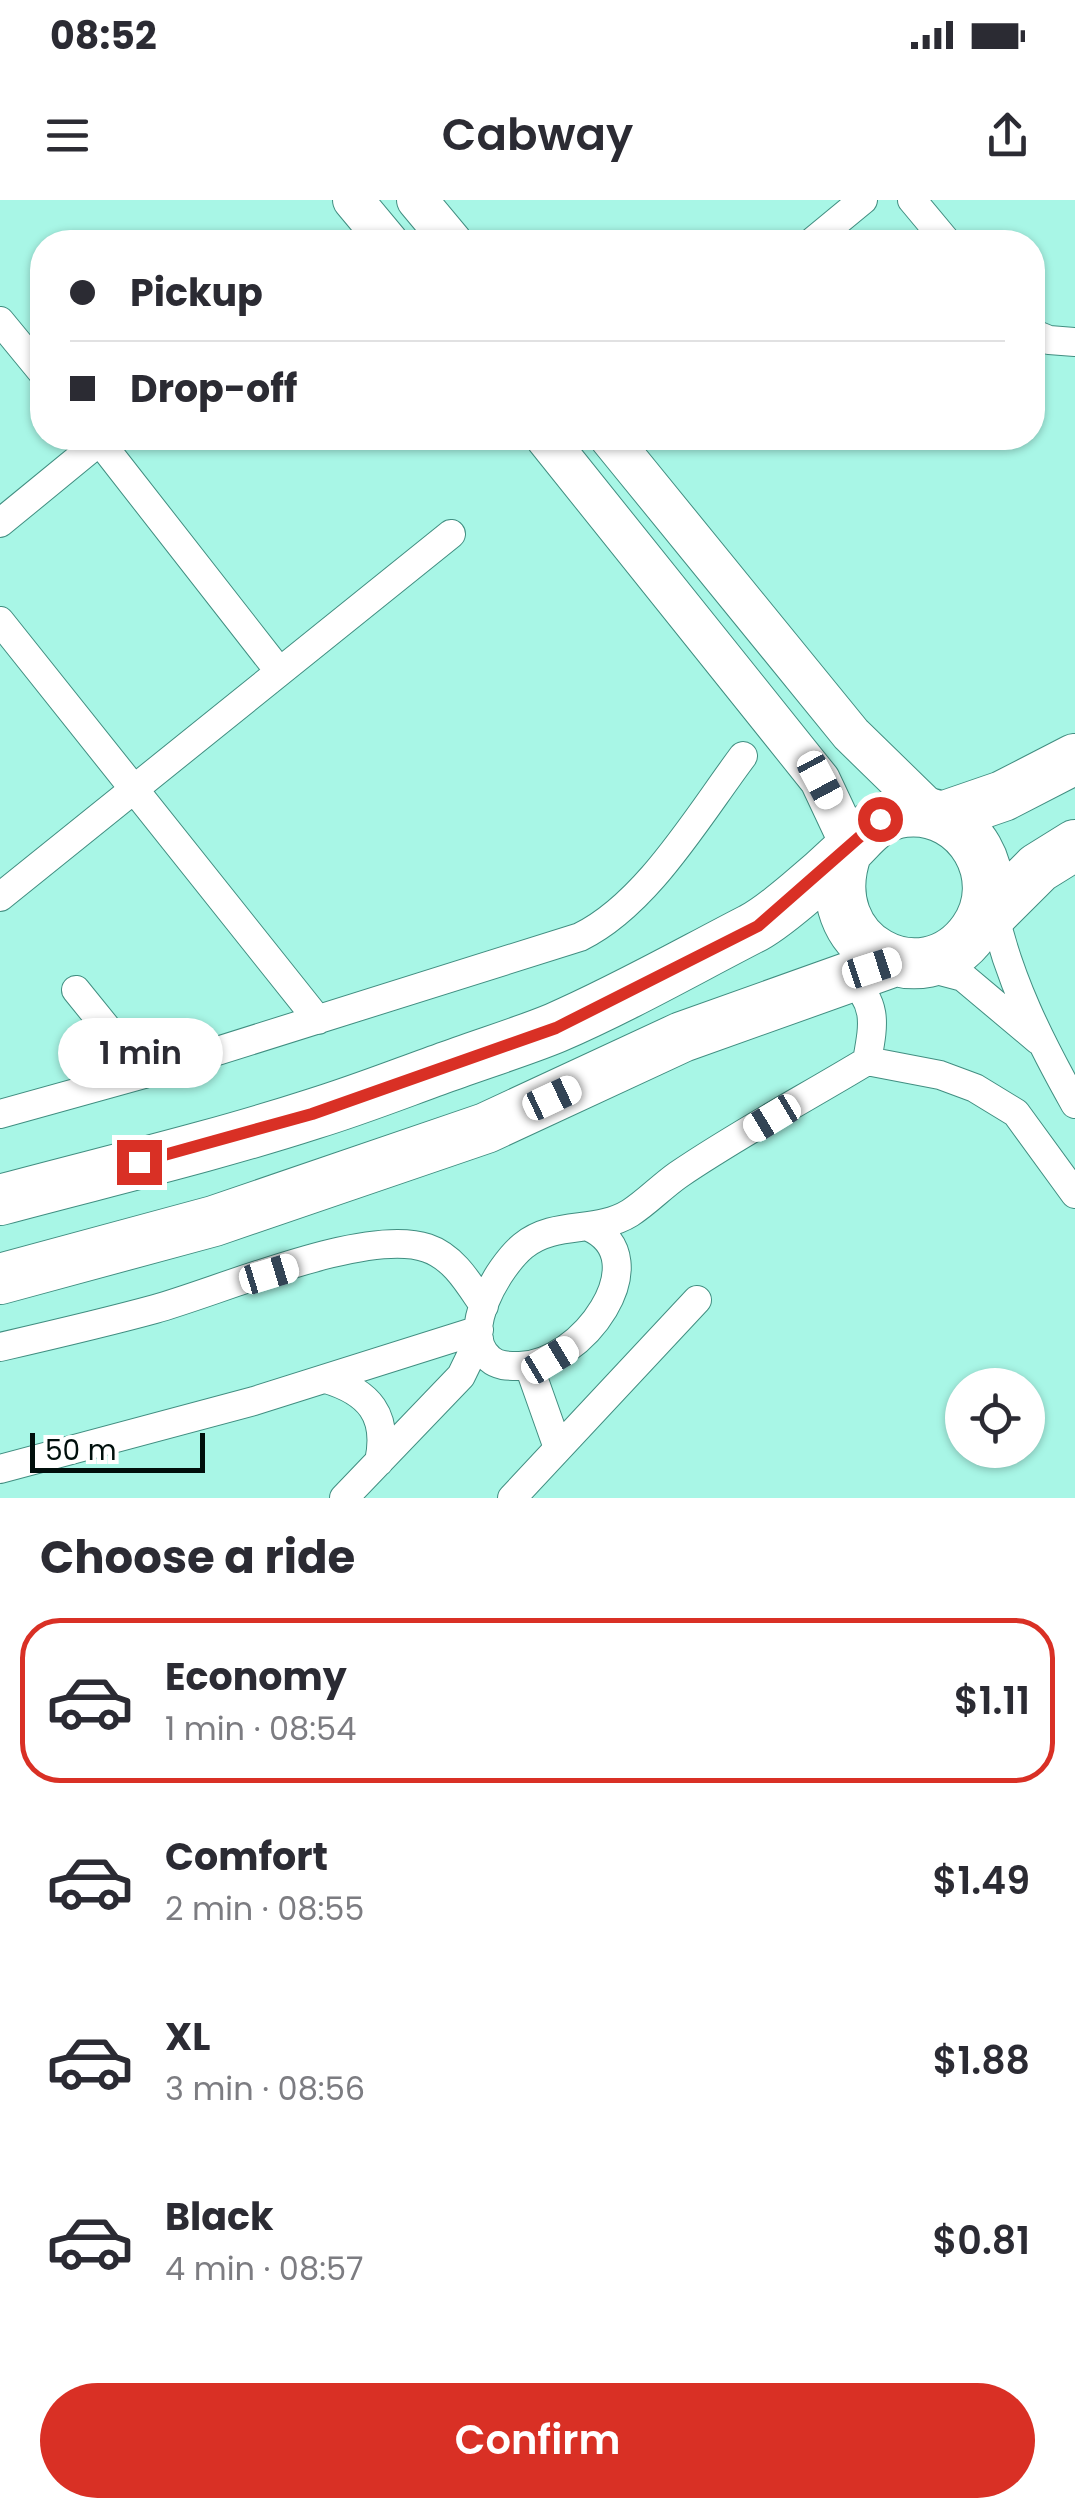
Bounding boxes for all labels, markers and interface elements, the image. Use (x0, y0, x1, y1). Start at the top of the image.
text: 08:52 (50, 9, 157, 62)
text: Cabway (442, 103, 633, 166)
icon: menu (40, 108, 95, 163)
icon: share (980, 108, 1035, 163)
text: Pickup (130, 266, 263, 319)
text: Drop-off (130, 362, 298, 415)
car (793, 746, 847, 814)
route start (858, 797, 903, 842)
car (839, 944, 905, 992)
callout: 1 min (56, 1017, 222, 1087)
text: 1 min (99, 1030, 182, 1075)
car (518, 1072, 586, 1124)
car (739, 1090, 805, 1146)
route end (117, 1140, 162, 1185)
car (236, 1251, 302, 1297)
car (517, 1332, 583, 1388)
map controls (945, 1368, 1045, 1468)
button: locate (945, 1368, 1045, 1468)
scale bar (30, 1428, 205, 1472)
text: 50 m (45, 1431, 116, 1470)
text: Choose a ride (40, 1526, 355, 1589)
text: Economy (165, 1650, 347, 1703)
icon: car (45, 1656, 135, 1746)
text: $1.11 (954, 1674, 1030, 1727)
text: 1 min · 08:54 (165, 1706, 356, 1751)
text: Comfort (165, 1830, 328, 1883)
icon: car (45, 1836, 135, 1926)
text: $1.49 (933, 1854, 1030, 1907)
text: 2 min · 08:55 (165, 1886, 364, 1931)
text: XL (165, 2010, 210, 2063)
icon: car (45, 2016, 135, 2106)
text: $1.88 (933, 2034, 1030, 2087)
text: 3 min · 08:56 (165, 2066, 365, 2111)
text: Black (165, 2190, 274, 2243)
icon: car (45, 2196, 135, 2286)
text: $0.81 (933, 2214, 1030, 2267)
text: 4 min · 08:57 (165, 2246, 364, 2291)
button: Confirm (40, 2383, 1035, 2498)

